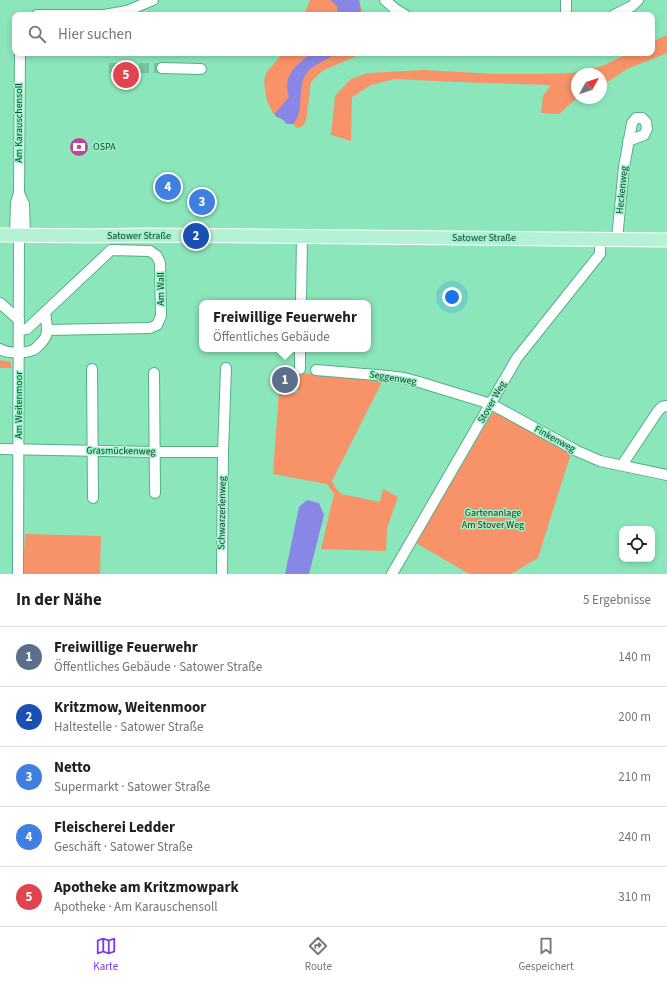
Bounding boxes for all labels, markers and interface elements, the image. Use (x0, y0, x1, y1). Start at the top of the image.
search box (12, 12, 655, 56)
icon: search (26, 23, 48, 45)
text: Hier suchen (58, 24, 132, 45)
pin: 5 (113, 60, 139, 90)
north arrow (571, 68, 607, 104)
street label: Am Karauschensoll (12, 83, 26, 163)
bank icon: OSPA (68, 136, 90, 158)
place label: OSPA (93, 140, 116, 154)
street label: Heckenweg (613, 165, 631, 215)
pin: 4 (155, 172, 181, 202)
pin: 3 (189, 187, 215, 217)
pin: 2 (183, 221, 209, 251)
street label: Satower Straße (107, 229, 171, 243)
street label: Satower Straße (452, 231, 516, 245)
street label: Am Wall (154, 272, 168, 306)
your location (442, 287, 462, 307)
popup (199, 300, 371, 352)
text: Freiwillige Feuerwehr (213, 307, 357, 328)
text: Öffentliches Gebäude (213, 328, 330, 346)
pin: 1 (272, 365, 298, 395)
street label: Seggenweg (368, 367, 418, 389)
street label: Am Weitenmoor (12, 371, 26, 439)
street label: Stover Weg (474, 378, 510, 426)
street label: Finkenweg (532, 422, 578, 456)
street label: Grasmückenweg (86, 443, 156, 459)
street label: Schwarzerlenweg (214, 476, 230, 550)
park label: Gartenanlage Am Stover Weg (462, 506, 524, 532)
map controls (619, 526, 655, 562)
button: locate (619, 526, 655, 562)
text: In der Nähe (16, 588, 102, 612)
text: 5 Ergebnisse (583, 591, 651, 609)
text: Freiwillige Feuerwehr (54, 637, 198, 658)
text: 1 (26, 648, 32, 666)
text: 140 m (618, 648, 651, 666)
text: Öffentliches Gebäude · Satower Straße (54, 658, 262, 676)
text: Kritzmow, Weitenmoor (54, 697, 206, 718)
text: 2 (26, 708, 32, 726)
text: 200 m (618, 708, 651, 726)
text: Haltestelle · Satower Straße (54, 718, 203, 736)
text: Netto (54, 757, 91, 778)
text: 3 (26, 768, 32, 786)
text: 210 m (618, 768, 651, 786)
text: Supermarkt · Satower Straße (54, 778, 210, 796)
text: Fleischerei Ledder (54, 817, 175, 838)
text: 4 (26, 828, 32, 846)
text: 240 m (618, 828, 651, 846)
text: Geschäft · Satower Straße (54, 838, 193, 856)
text: Apotheke am Kritzmowpark (54, 877, 239, 898)
text: 5 (26, 888, 32, 906)
text: 310 m (618, 888, 651, 906)
text: Apotheke · Am Karauschensoll (54, 898, 218, 916)
tab: Karte (93, 935, 118, 974)
tab: Route (305, 935, 332, 974)
tab: Gespeichert (519, 935, 574, 974)

